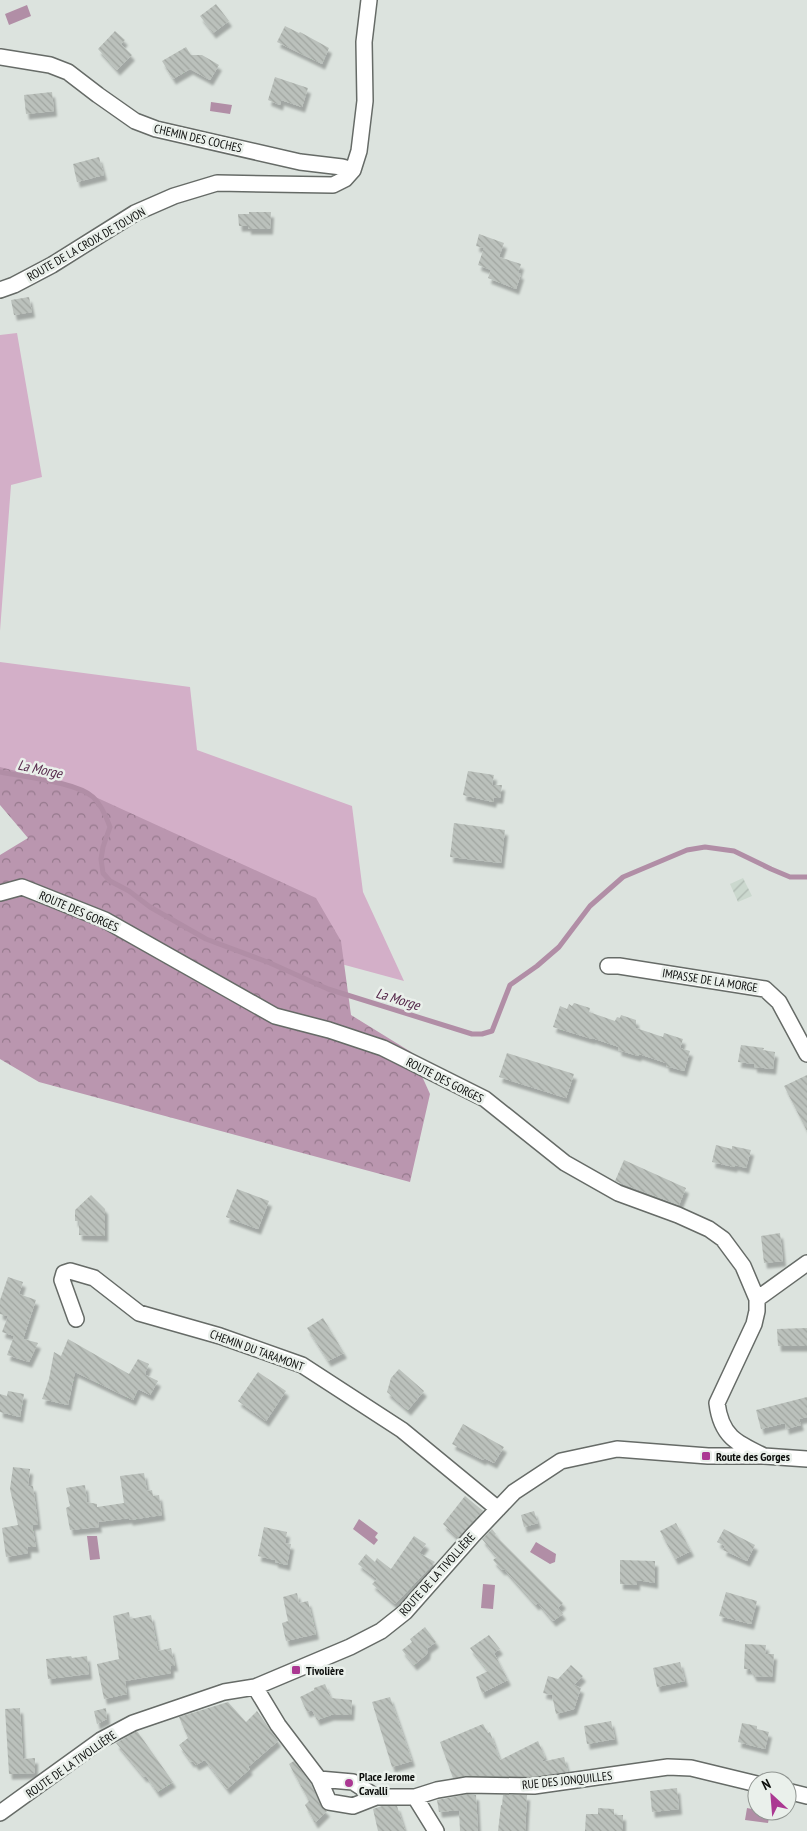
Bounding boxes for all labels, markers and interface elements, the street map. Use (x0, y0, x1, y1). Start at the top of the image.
street label: CHEMIN DES COCHES (153, 121, 243, 155)
street label: ROUTE DE LA CROIX DE TOLVON (24, 204, 148, 284)
water label: La Morge (16, 756, 65, 783)
street label: ROUTE DES GORGES (37, 888, 121, 934)
street label: IMPASSE DE LA MORGE (661, 965, 759, 995)
water label: La Morge (374, 984, 423, 1015)
street label: ROUTE DES GORGES (404, 1054, 486, 1106)
street label: CHEMIN DU TARAMONT (208, 1326, 307, 1374)
place label: Route des Gorges (716, 1449, 790, 1464)
marker: Route des Gorges (700, 1450, 712, 1462)
street label: ROUTE DE LA TIVOLLIÈRE (396, 1529, 478, 1619)
place label: Tivolière (306, 1663, 344, 1678)
marker: Tivolière (290, 1664, 302, 1676)
street label: ROUTE DE LA TIVOLLIÈRE (23, 1727, 119, 1801)
street label: RUE DES JONQUILLES (521, 1768, 613, 1792)
place label: Place Jerome Cavalli (359, 1769, 415, 1798)
north arrow (747, 1771, 797, 1821)
text: N (759, 1775, 774, 1794)
marker: Place Jerome Cavalli (343, 1777, 355, 1789)

